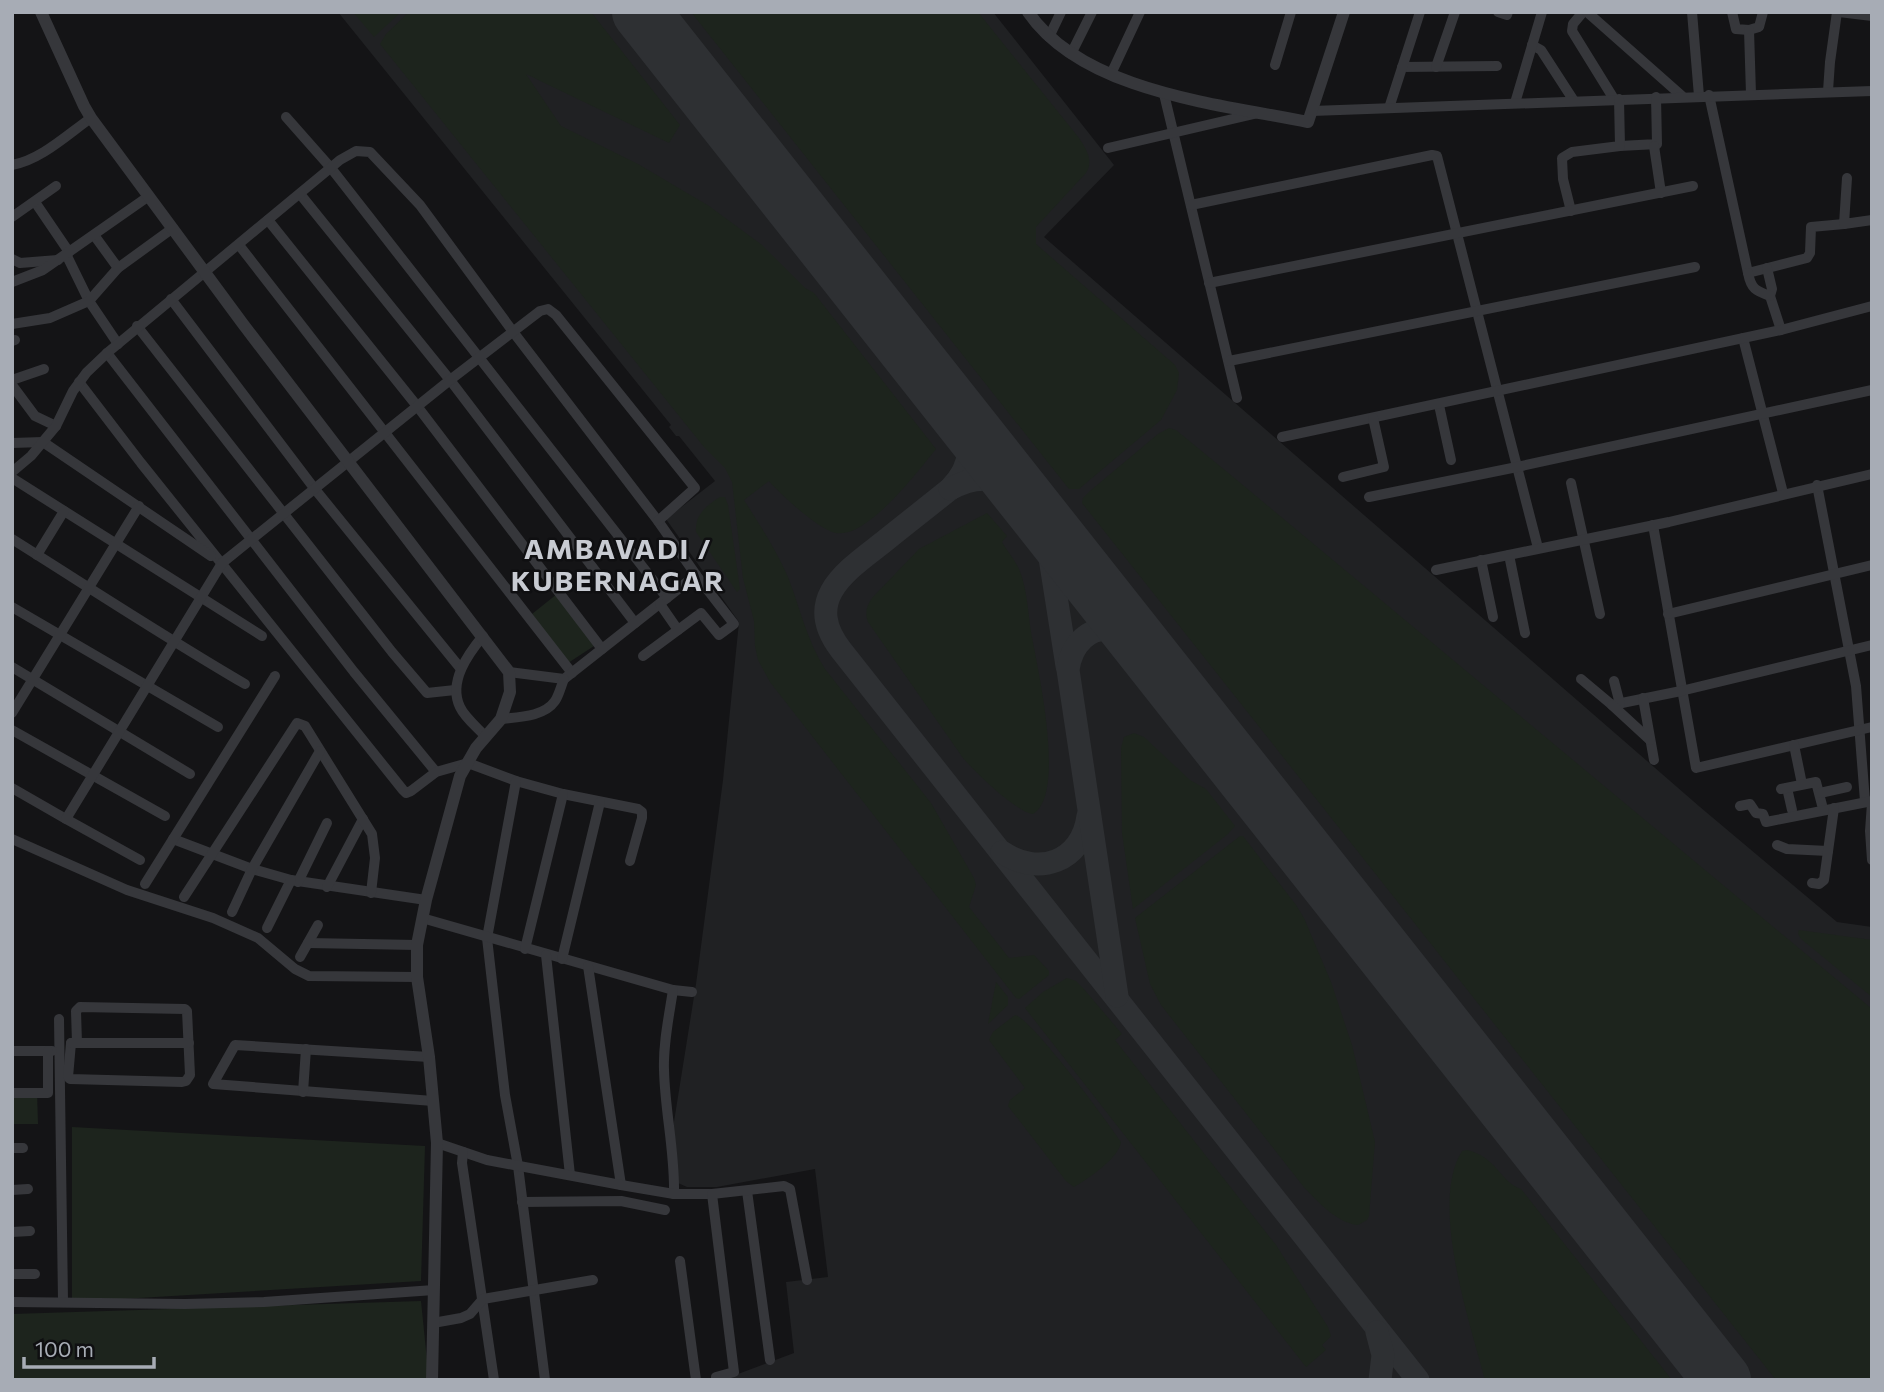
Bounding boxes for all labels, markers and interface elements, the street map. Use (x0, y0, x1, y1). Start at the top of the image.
district label: AMBAVADI / KUBERNAGAR (511, 531, 725, 597)
scale bar (24, 1326, 154, 1370)
text: 100 m (35, 1336, 94, 1361)

